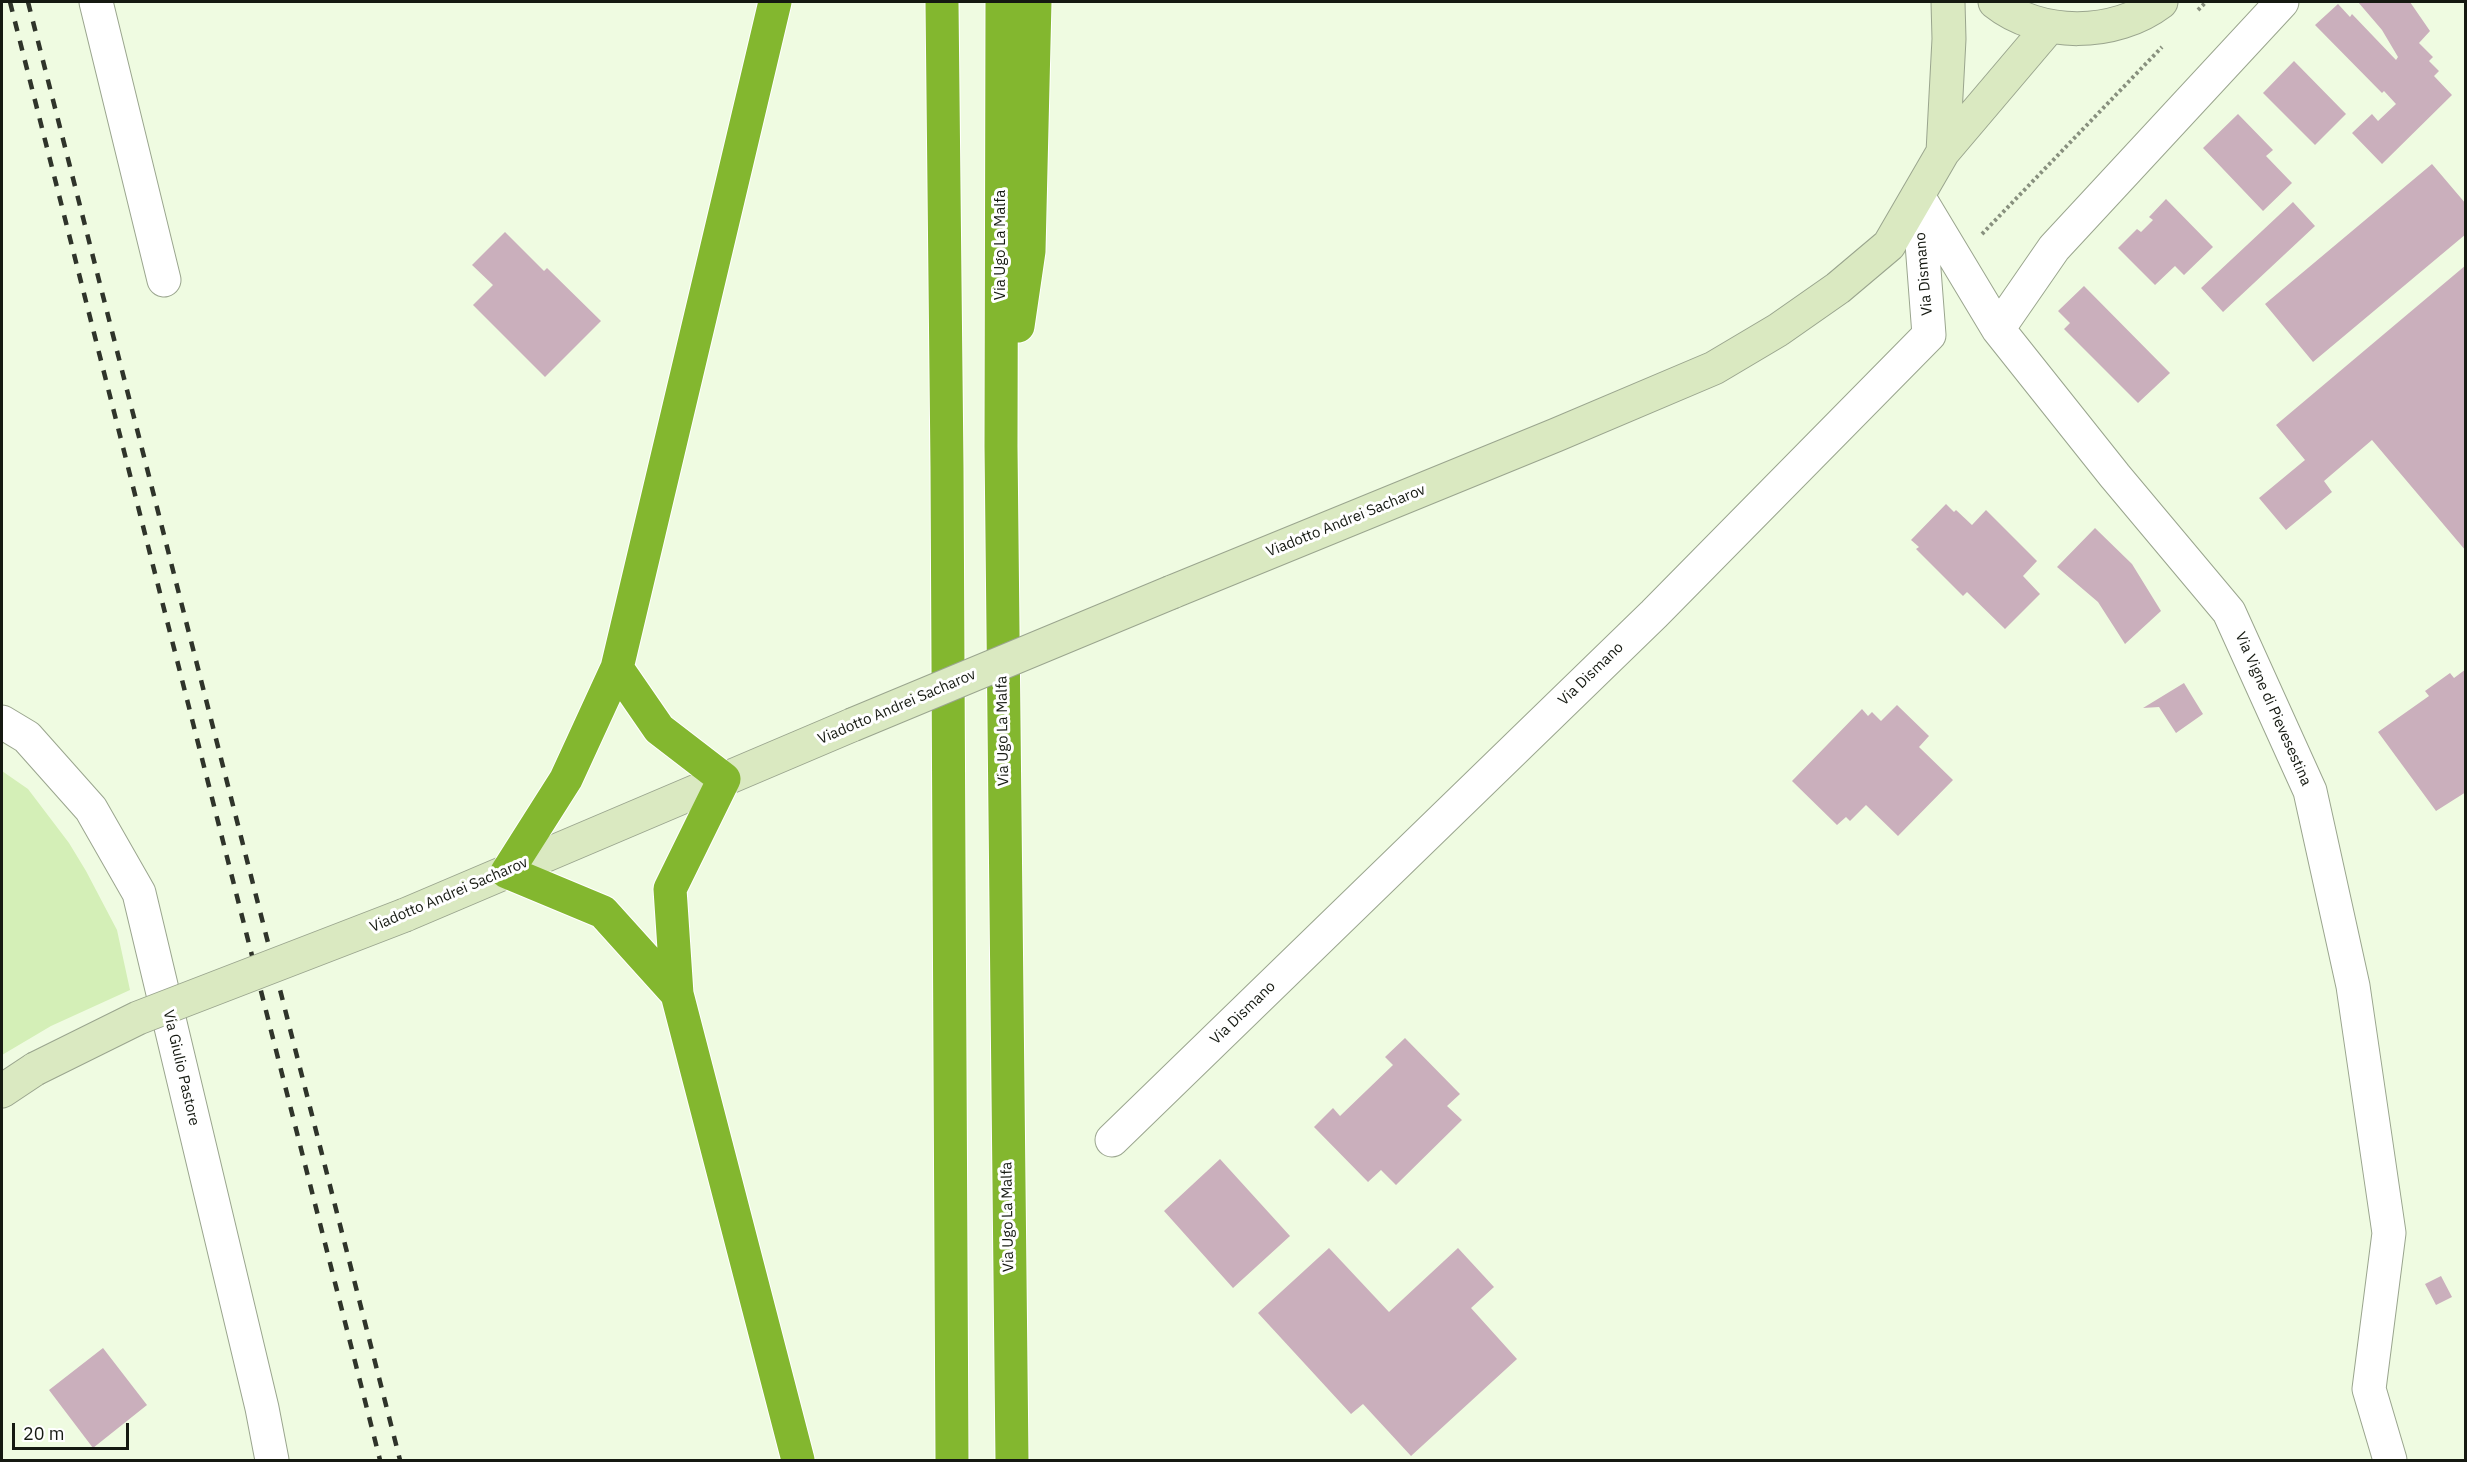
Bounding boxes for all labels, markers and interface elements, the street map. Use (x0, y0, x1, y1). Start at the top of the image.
street label: Via Ugo La Malfa (992, 190, 1010, 300)
street label: Via Dismano (1911, 232, 1937, 316)
street label: Viadotto Andrei Sacharov (1264, 481, 1428, 561)
street label: Via Vigne di Pievesestina (2231, 629, 2315, 789)
street label: Via Dismano (1555, 638, 1627, 710)
street label: Viadotto Andrei Sacharov (815, 666, 979, 748)
street label: Via Ugo La Malfa (993, 676, 1013, 786)
street label: Viadotto Andrei Sacharov (367, 854, 531, 936)
street label: Via Dismano (1207, 977, 1279, 1049)
street label: Via Giulio Pastore (159, 1008, 203, 1128)
street label: Via Ugo La Malfa (998, 1162, 1018, 1272)
scale bar (15, 1411, 132, 1449)
text: 20 m (23, 1422, 65, 1445)

